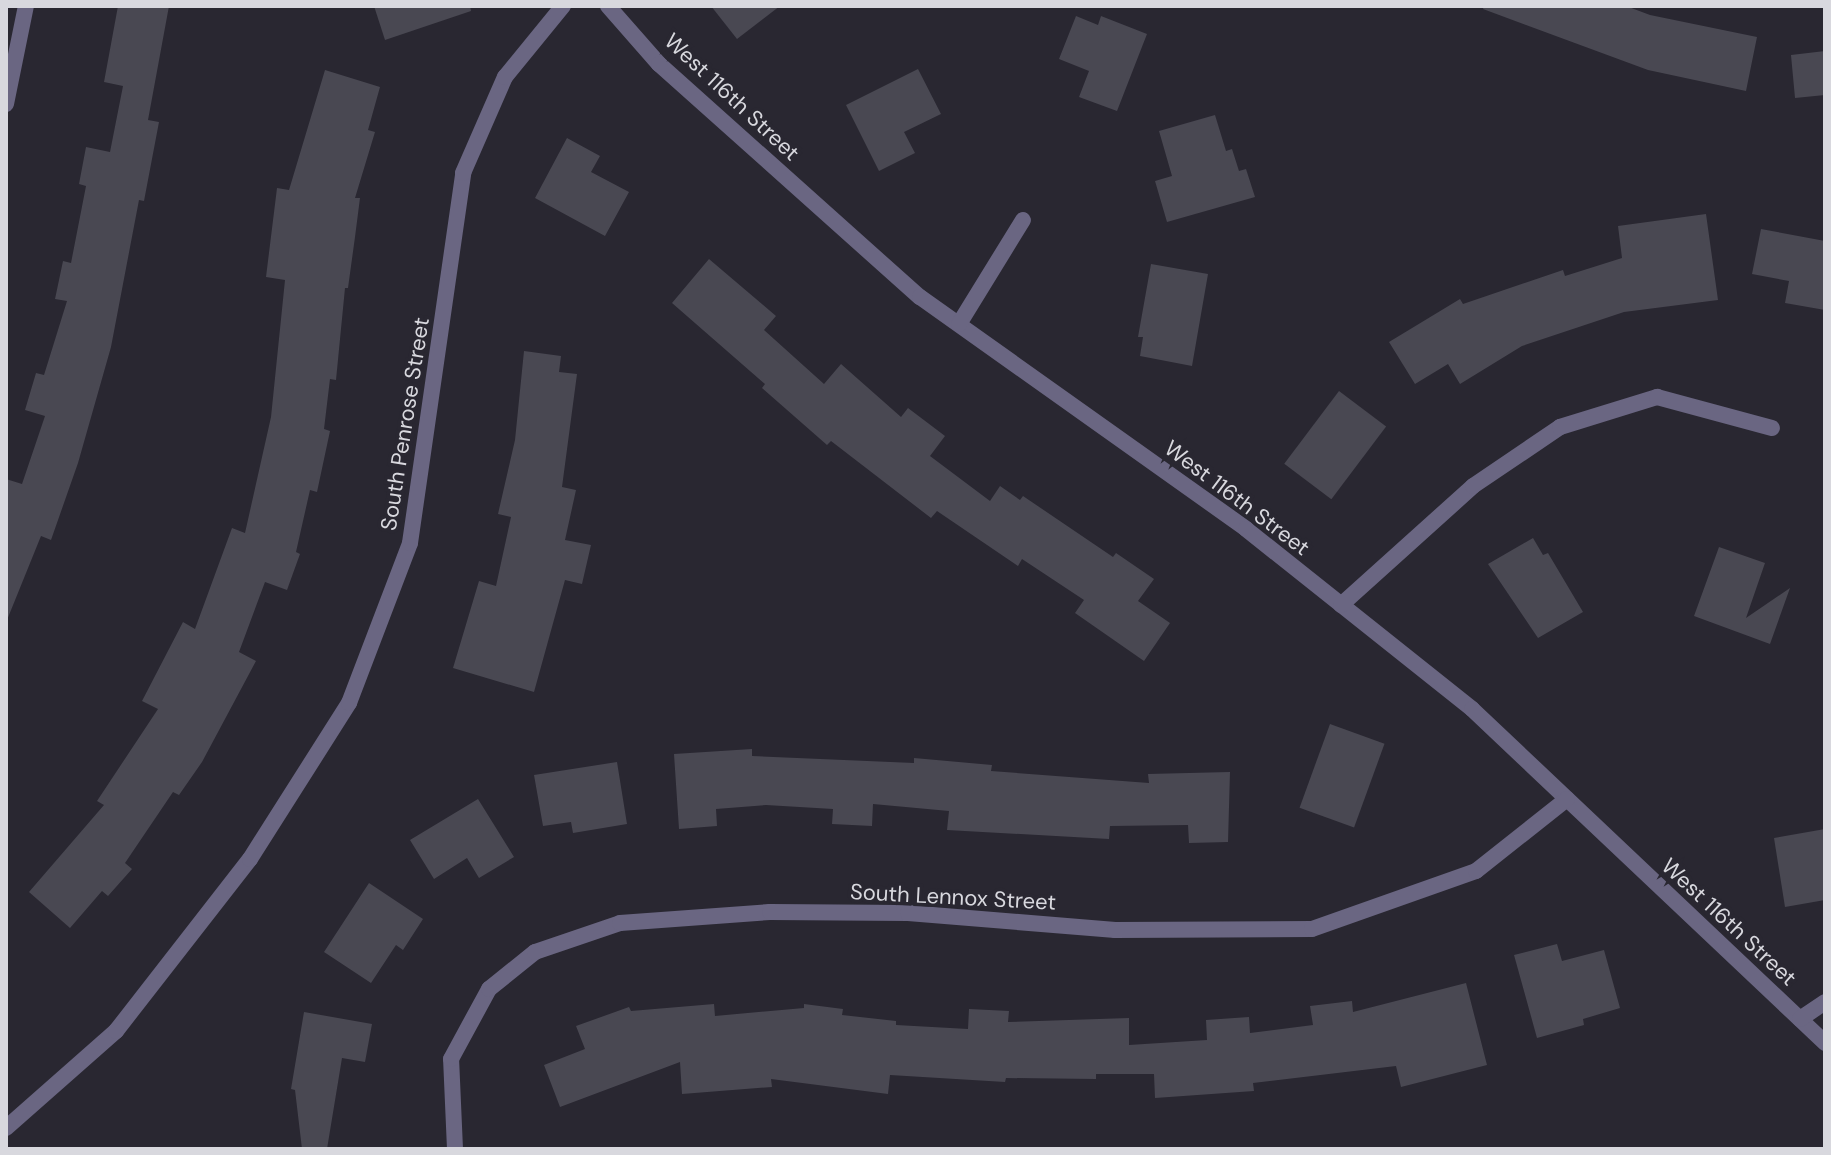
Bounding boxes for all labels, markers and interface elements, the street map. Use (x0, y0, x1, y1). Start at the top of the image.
street label: West 116th Street (659, 28, 805, 166)
street label: South Penrose Street (375, 316, 435, 532)
street label: West 116th Street (1159, 435, 1315, 561)
street label: West 116th Street (1656, 853, 1802, 991)
street label: South Lennox Street (849, 878, 1057, 916)

